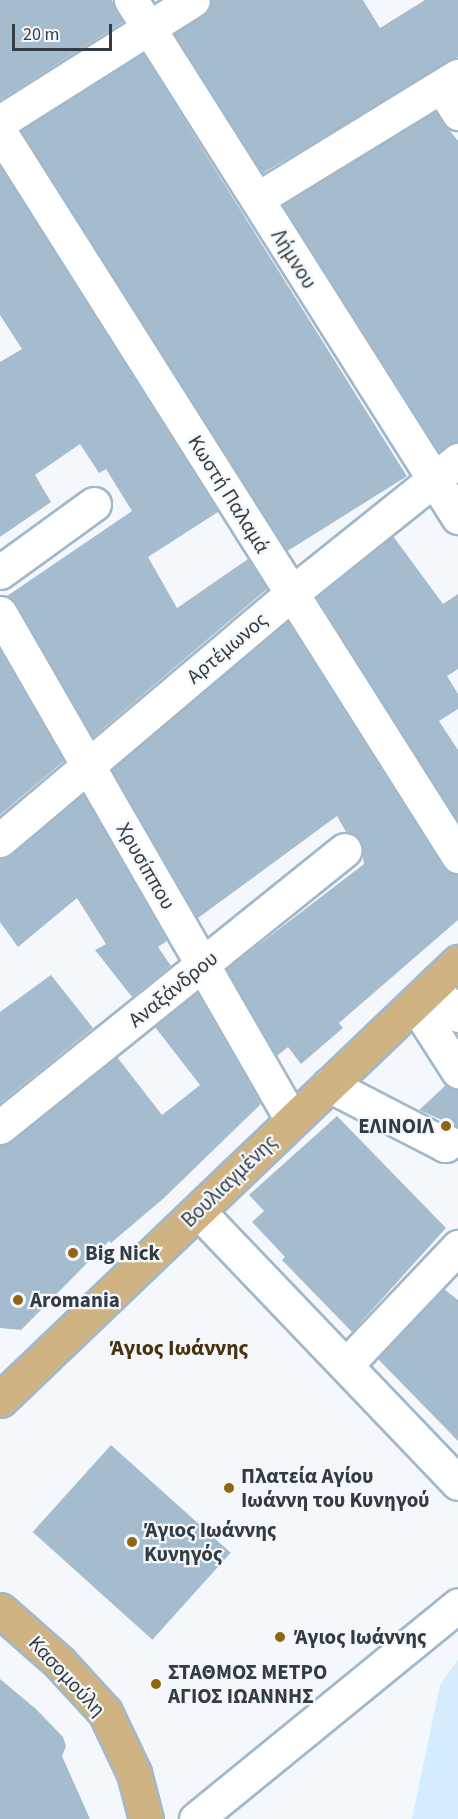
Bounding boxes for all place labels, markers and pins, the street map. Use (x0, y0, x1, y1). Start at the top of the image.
place label: ΕΛΙΝΟΙΛ (358, 1113, 434, 1139)
marker: ΕΛΙΝΟΙΛ (439, 1119, 453, 1133)
place label: Big Nick (85, 1240, 160, 1266)
marker: Big Nick (66, 1246, 80, 1260)
place label: Aromania (30, 1287, 120, 1313)
marker: Aromania (11, 1293, 25, 1307)
place label: Πλατεία Αγίου Ιωάννη του Κυνηγού (241, 1463, 429, 1513)
marker: Πλατεία Αγίου Ιωάννη του Κυνηγού (222, 1481, 236, 1495)
place label: Άγιος Ιωάννης Κυνηγός (144, 1517, 276, 1567)
marker: Άγιος Ιωάννης Κυνηγός (125, 1535, 139, 1549)
place label: Άγιος Ιωάννης (294, 1624, 426, 1650)
marker: Άγιος Ιωάννης (271, 1628, 289, 1646)
place label: ΣΤΑΘΜΟΣ ΜΕΤΡΟ ΑΓΙΟΣ ΙΩΑΝΝΗΣ (168, 1659, 327, 1709)
marker: ΣΤΑΘΜΟΣ ΜΕΤΡΟ ΑΓΙΟΣ ΙΩΑΝΝΗΣ (149, 1677, 163, 1691)

